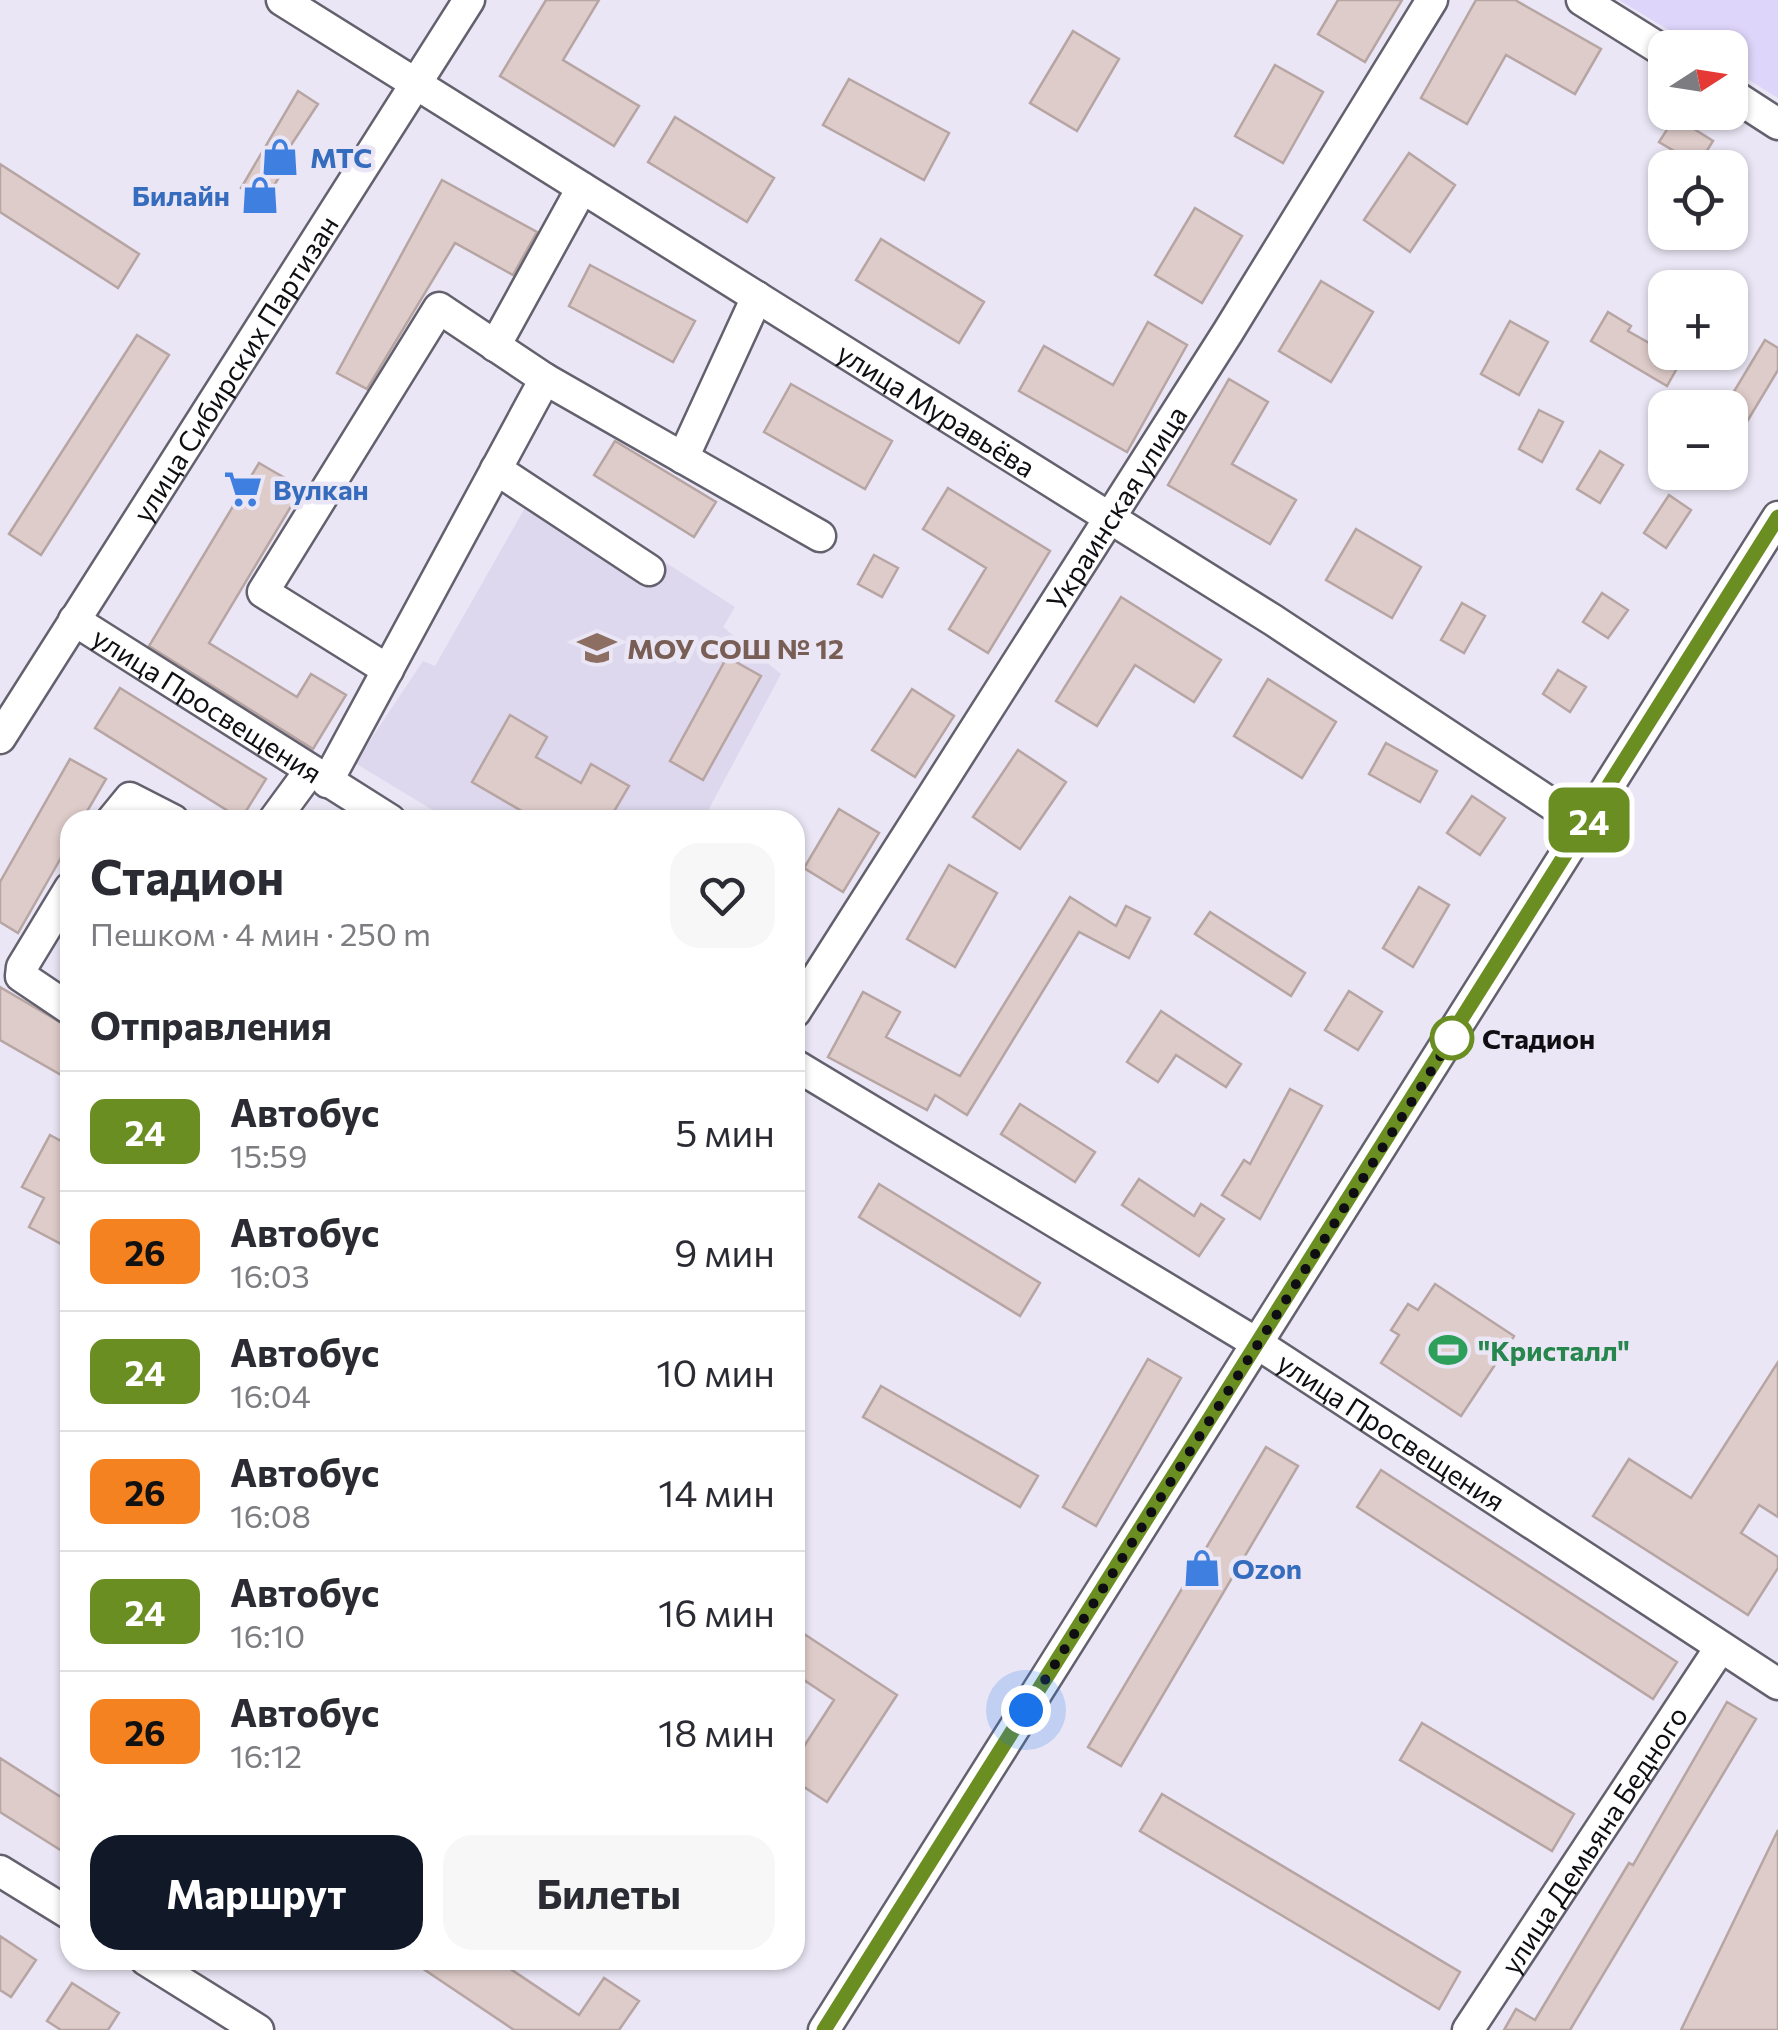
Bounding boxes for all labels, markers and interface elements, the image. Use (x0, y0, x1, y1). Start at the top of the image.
north arrow (1648, 30, 1748, 130)
map controls (1648, 30, 1748, 490)
shop icon: МТС (259, 136, 301, 178)
place label: МТС (310, 140, 372, 174)
button: locate (1648, 150, 1748, 250)
shop icon: Билайн (239, 174, 281, 216)
place label: Билайн (132, 178, 230, 212)
street label: улица Сибирских Партизан (125, 209, 345, 528)
button: + (1648, 270, 1748, 370)
street label: улица Муравьёва (831, 335, 1042, 484)
button: − (1648, 390, 1748, 490)
street label: Украинская улица (1039, 399, 1194, 616)
supermarket icon: Вулкан (222, 468, 264, 510)
place label: Вулкан (273, 472, 369, 506)
street label: улица Просвещения (87, 619, 328, 790)
school or university icon: МОУ СОШ № 12 (576, 627, 618, 669)
place label: МОУ СОШ № 12 (627, 631, 844, 665)
line badge: 24 (1544, 788, 1634, 852)
text: 24 (1569, 799, 1609, 842)
button: heart (670, 843, 775, 948)
text: Стадион (90, 846, 284, 905)
text: Пешком · 4 мин · 250 m (90, 913, 431, 953)
text: Отправления (90, 1001, 332, 1048)
marker: Стадион (1431, 1017, 1473, 1059)
place label: Стадион (1482, 1021, 1595, 1055)
text: Автобус (230, 1088, 380, 1135)
text: 5 мин (675, 1108, 775, 1155)
text: 24 (125, 1110, 165, 1153)
text: 15:59 (230, 1135, 307, 1175)
text: Автобус (230, 1208, 380, 1255)
text: 9 мин (674, 1228, 775, 1275)
text: 26 (124, 1230, 166, 1273)
text: 16:03 (230, 1255, 310, 1295)
text: Автобус (230, 1328, 380, 1375)
sports icon: "Кристалл" (1427, 1329, 1469, 1371)
place label: "Кристалл" (1478, 1333, 1630, 1367)
street label: улица Просвещения (1271, 1345, 1512, 1518)
text: 10 мин (656, 1348, 775, 1395)
text: 24 (125, 1350, 165, 1393)
text: 16:04 (230, 1375, 311, 1415)
text: Автобус (230, 1448, 380, 1495)
text: 14 мин (658, 1468, 775, 1515)
text: 26 (124, 1470, 166, 1513)
text: 16:08 (230, 1495, 311, 1535)
shop icon: Ozon (1181, 1547, 1223, 1589)
place label: Ozon (1232, 1551, 1302, 1585)
text: Автобус (230, 1568, 380, 1615)
text: 16 мин (658, 1588, 775, 1635)
text: 24 (125, 1590, 165, 1633)
text: 16:10 (230, 1615, 305, 1655)
your location (1001, 1685, 1051, 1735)
text: Автобус (230, 1688, 380, 1735)
street label: улица Демьяна Бедного (1493, 1699, 1694, 1980)
text: 18 мин (658, 1708, 775, 1755)
text: 26 (124, 1710, 166, 1753)
text: 16:12 (230, 1735, 302, 1775)
button: Маршрут (90, 1835, 423, 1950)
button: Билеты (443, 1835, 775, 1950)

